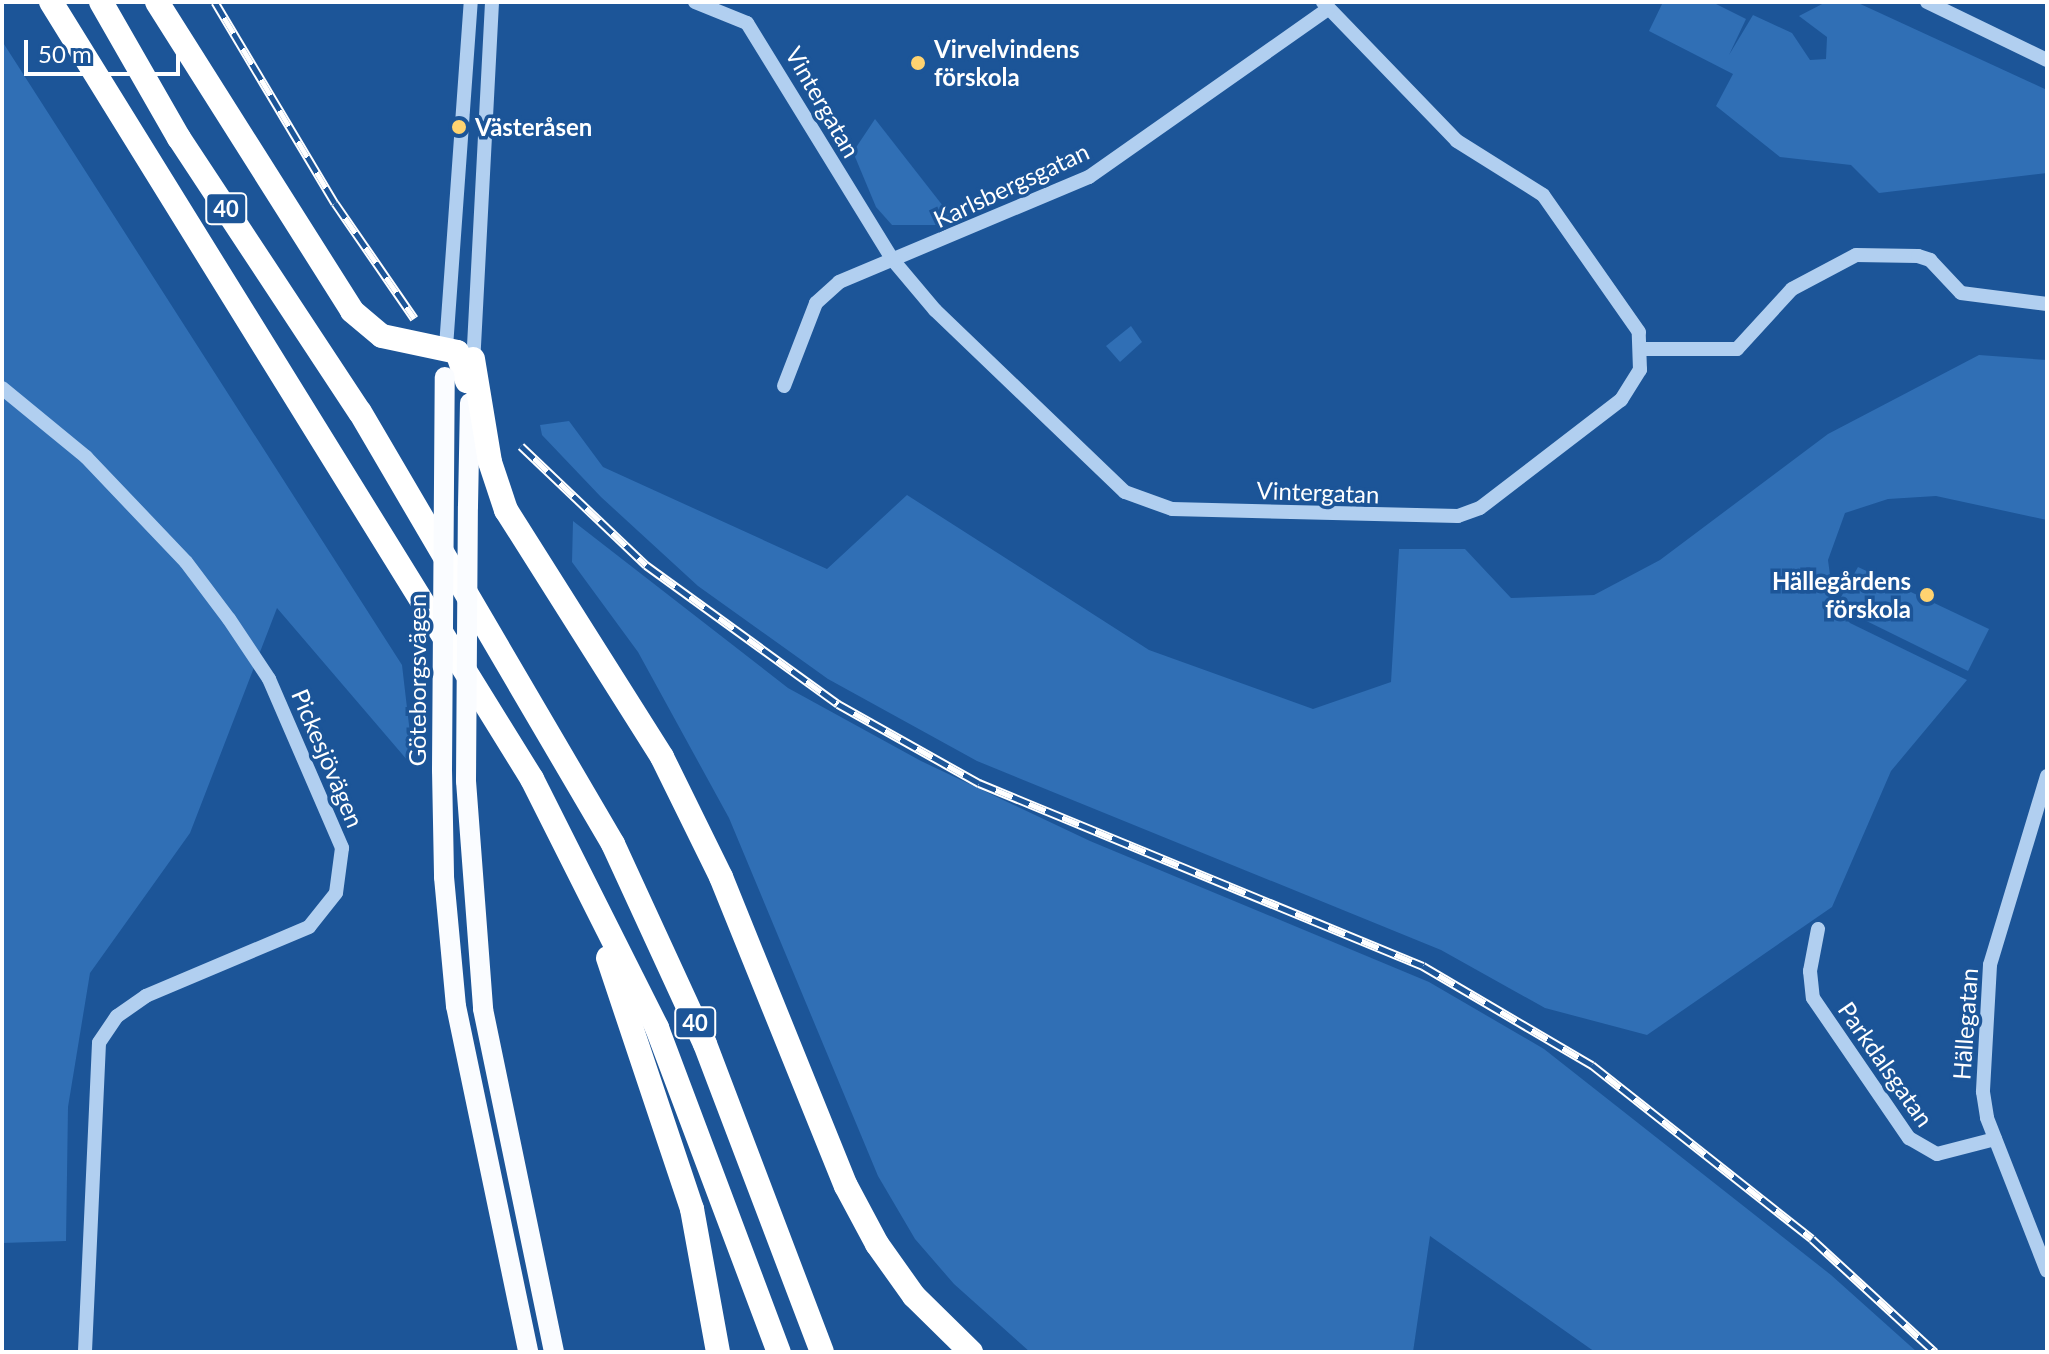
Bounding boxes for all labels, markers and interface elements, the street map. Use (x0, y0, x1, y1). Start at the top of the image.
scale bar (28, 24, 184, 74)
place label: Virvelvindens förskola (934, 35, 1080, 91)
text: 50 m (38, 39, 92, 68)
street label: Vintergatan (780, 42, 866, 162)
marker: Virvelvindens förskola (909, 54, 927, 72)
place label: Västeråsen (475, 113, 592, 141)
marker: Västeråsen (450, 118, 468, 136)
street label: Karlsbergsgatan (929, 136, 1093, 234)
road number: 40 (204, 191, 248, 227)
street label: Vintergatan (1256, 475, 1380, 509)
place label: Hällegårdens förskola (1772, 567, 1911, 623)
marker: Hällegårdens förskola (1918, 586, 1936, 604)
street label: Göteborgsvägen (403, 594, 431, 766)
street label: Pickesjövägen (286, 684, 370, 832)
street label: Hällegatan (1947, 967, 1983, 1081)
street label: Parkdalsgatan (1832, 996, 1940, 1132)
road number: 40 (673, 1005, 717, 1041)

